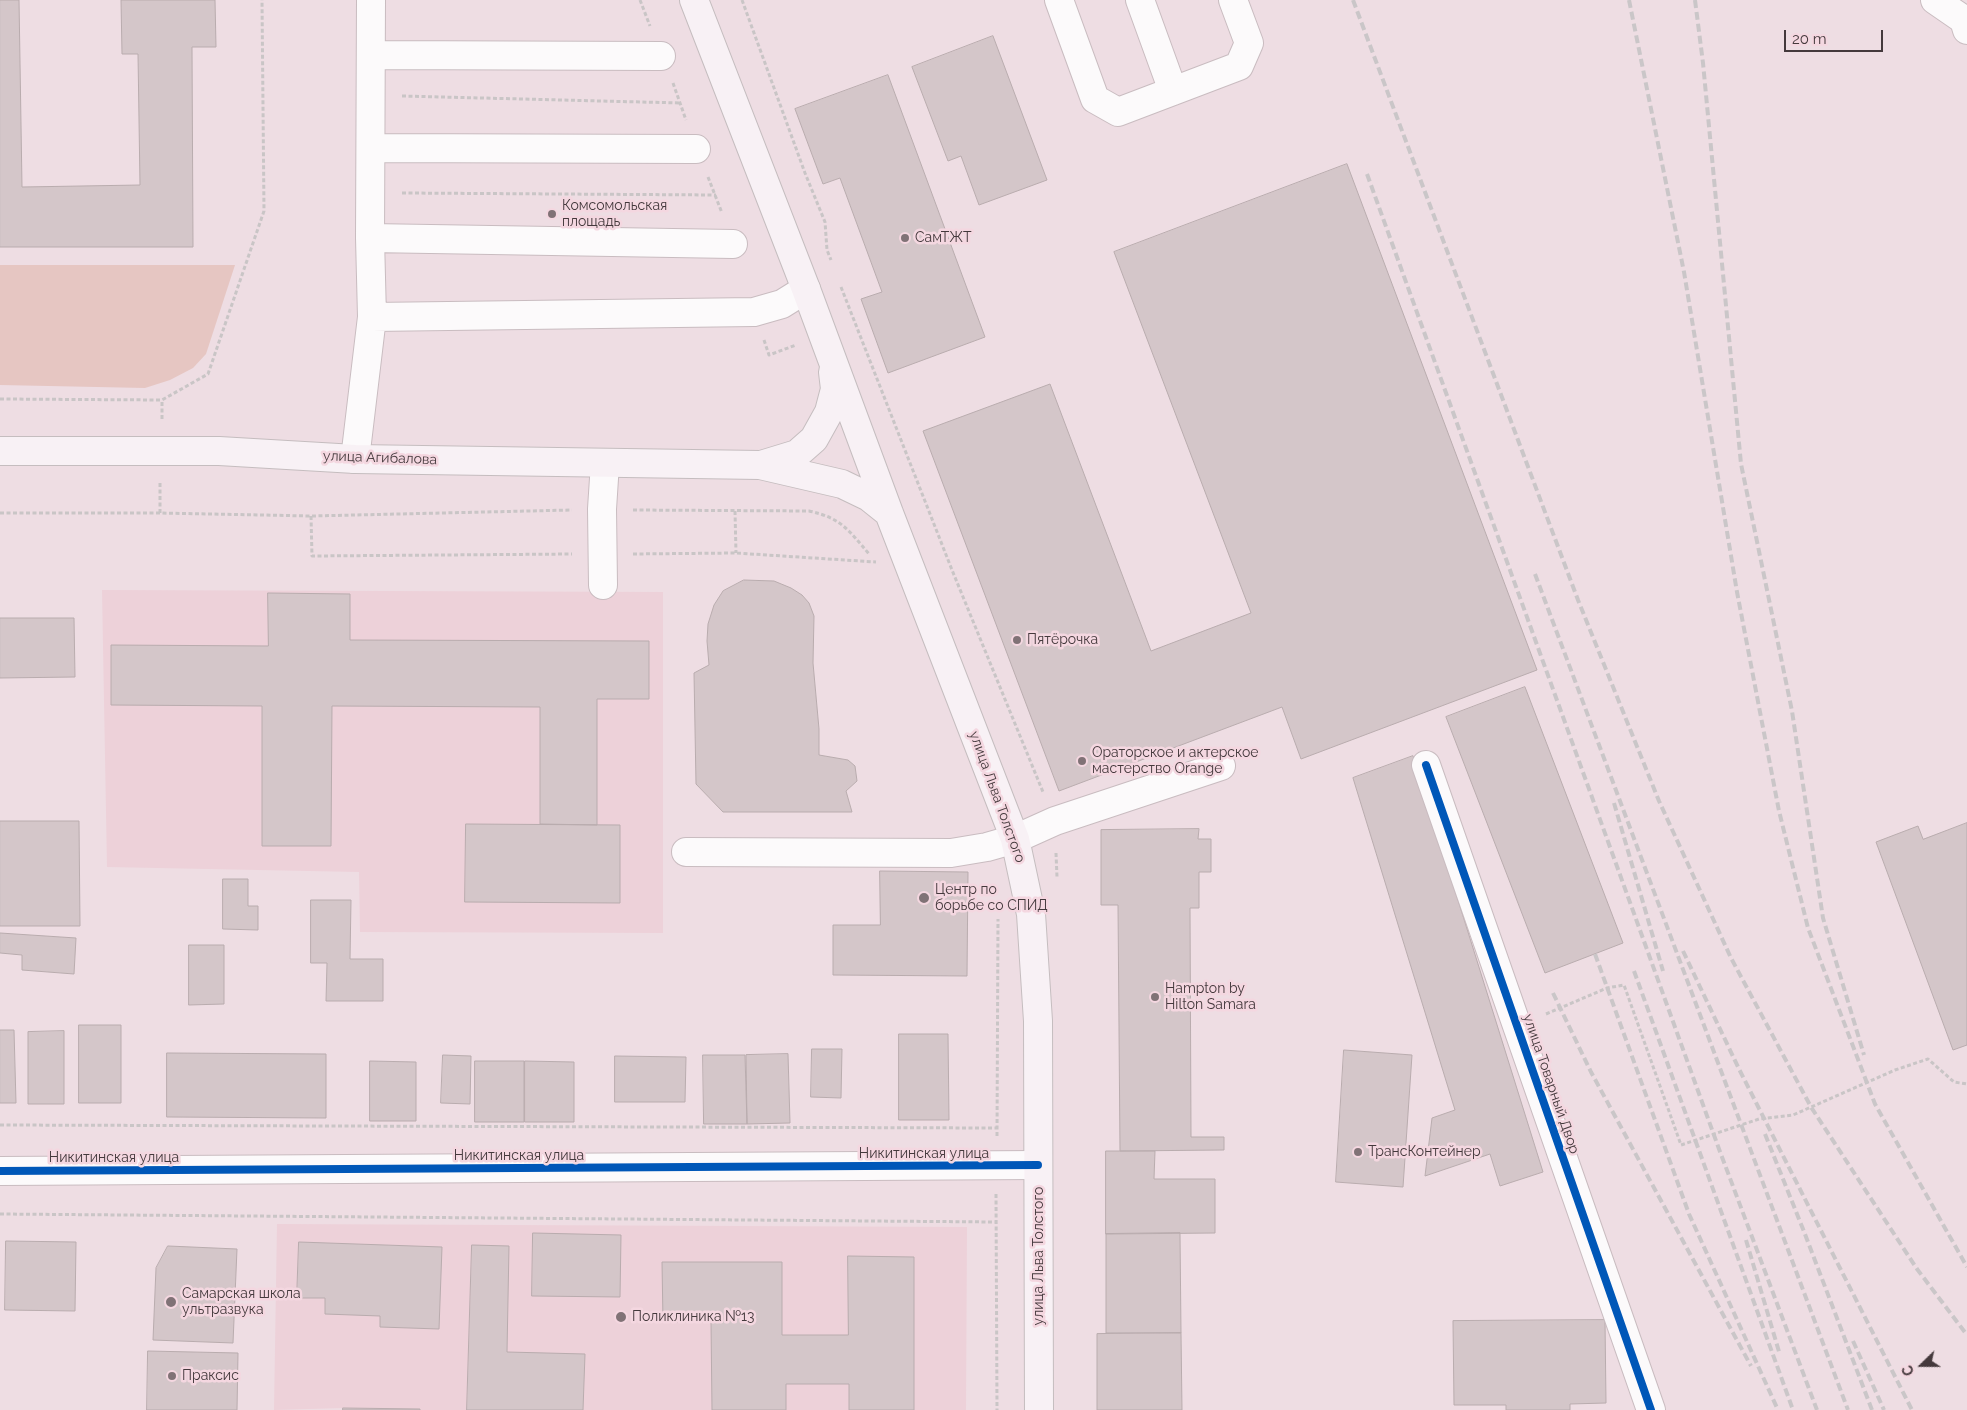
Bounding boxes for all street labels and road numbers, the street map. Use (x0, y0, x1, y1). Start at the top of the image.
street label: улица Агибалова (323, 448, 437, 468)
street label: улица Льва Толстого (965, 729, 1029, 865)
street label: улица Товарный Двор (1519, 1012, 1583, 1156)
street label: Никитинская улица (859, 1146, 989, 1162)
street label: Никитинская улица (454, 1148, 584, 1164)
street label: Никитинская улица (49, 1150, 179, 1166)
street label: улица Льва Толстого (1031, 1187, 1047, 1325)

